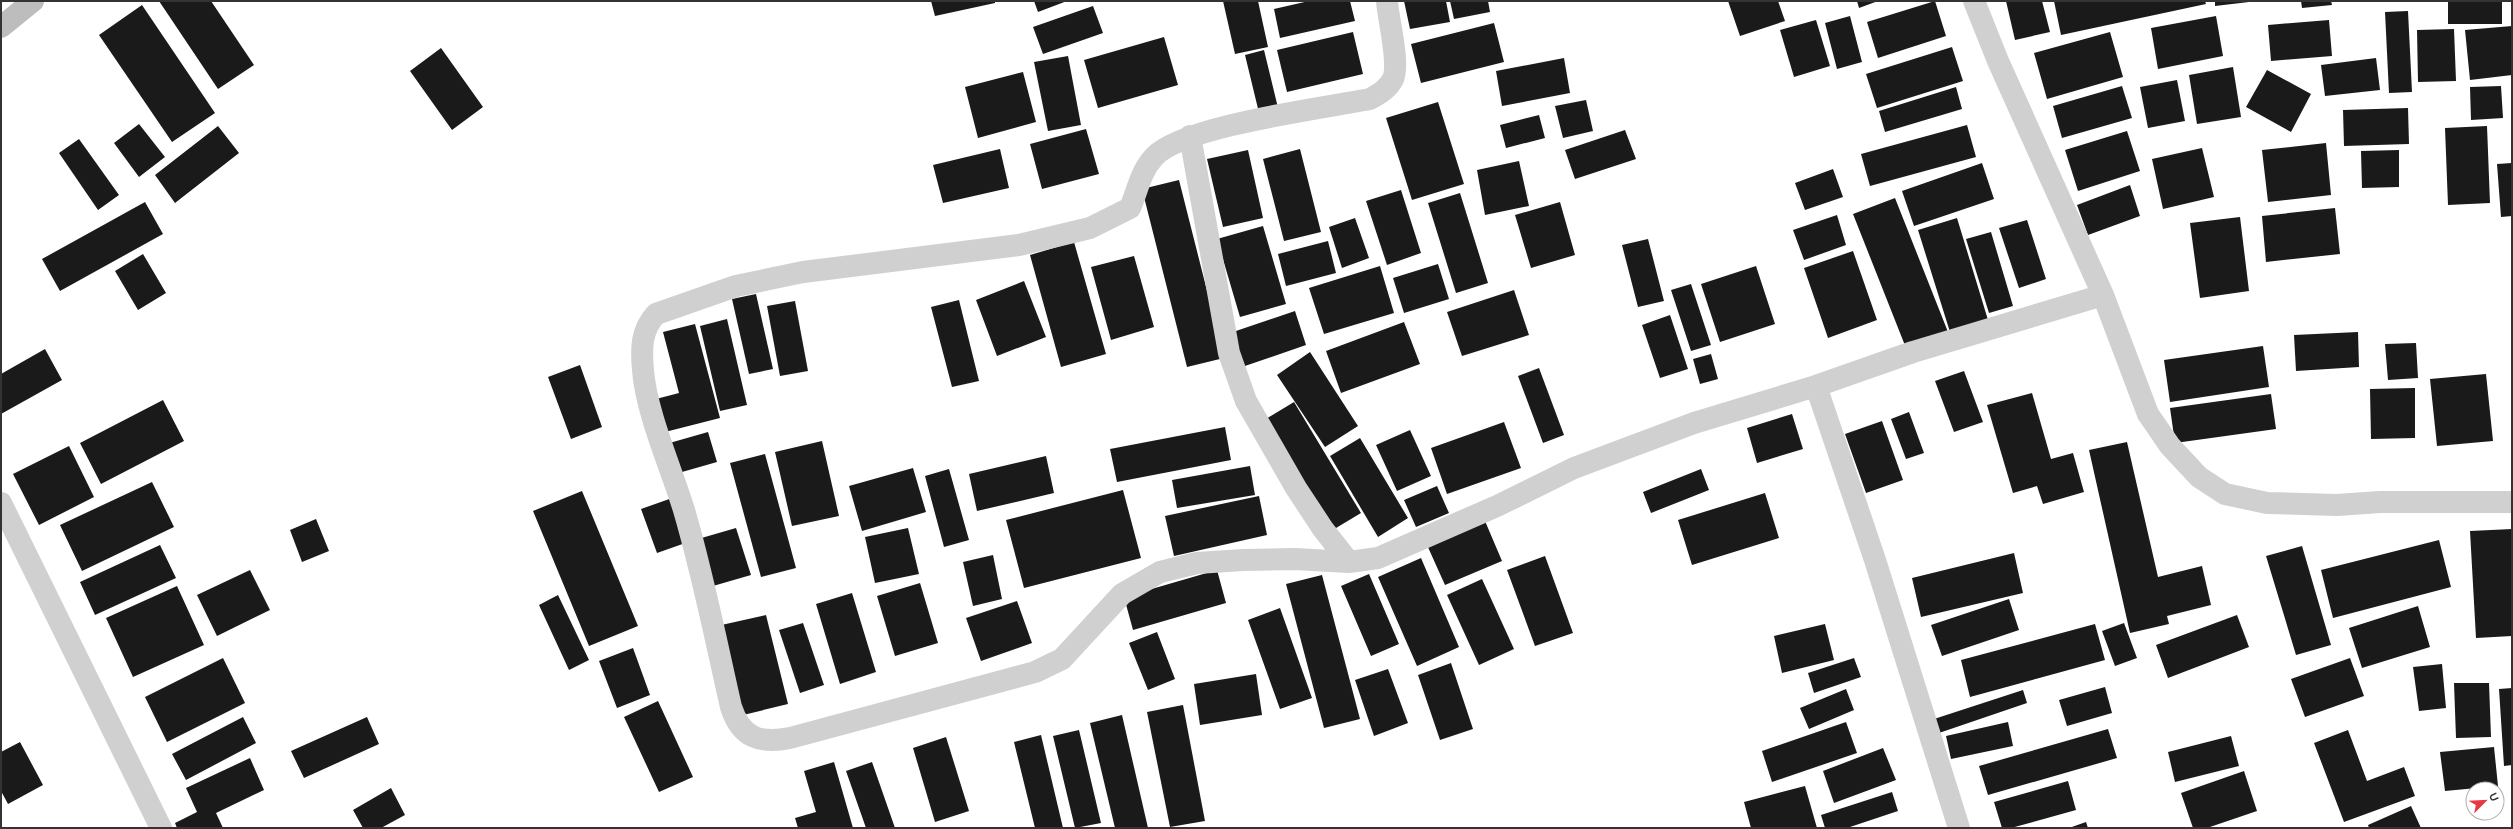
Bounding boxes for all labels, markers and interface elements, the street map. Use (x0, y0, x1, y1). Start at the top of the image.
north arrow (2465, 781, 2505, 821)
text: U (2486, 790, 2502, 803)

